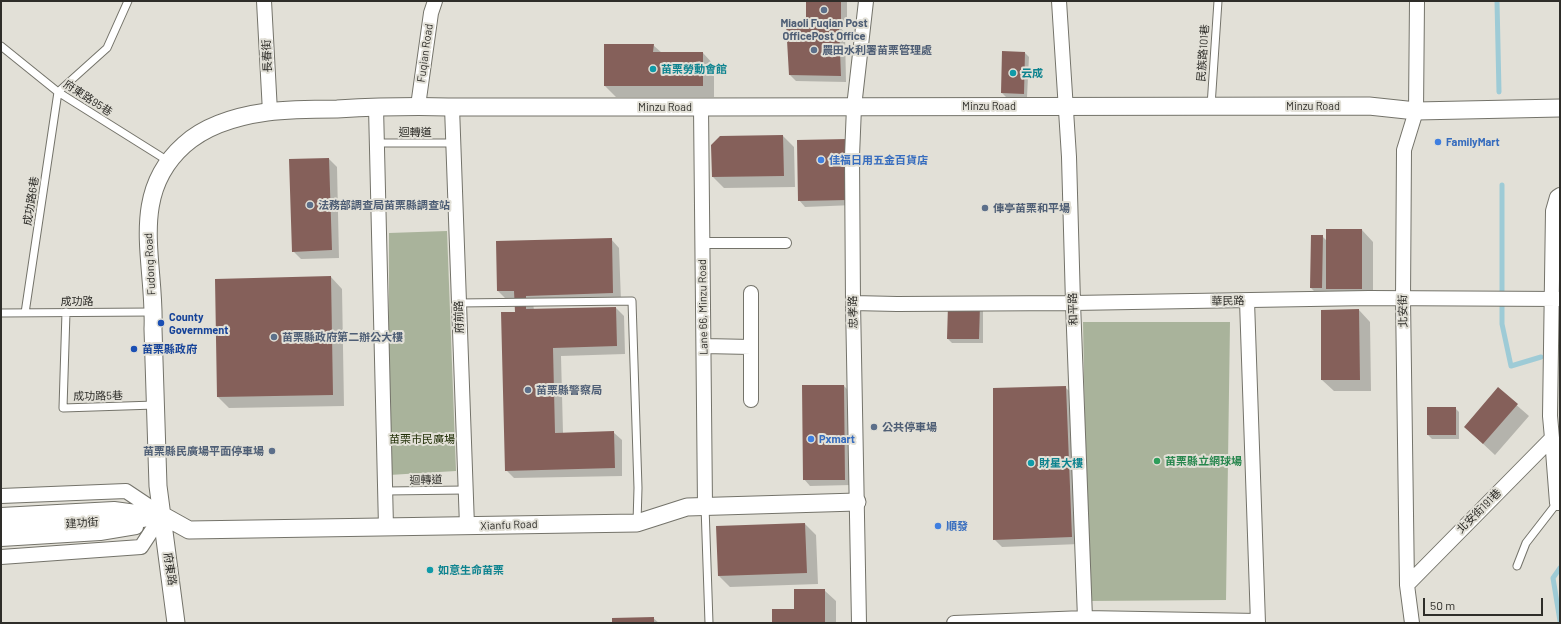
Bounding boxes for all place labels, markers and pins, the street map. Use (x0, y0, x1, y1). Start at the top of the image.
marker: Miaoli Fuqian Post OfficePost Office (819, 5, 829, 15)
place label: Miaoli Fuqian Post OfficePost Office (780, 16, 868, 42)
place label: 農田水利署苗栗管理處 (822, 43, 932, 57)
marker: 農田水利署苗栗管理處 (809, 45, 819, 55)
place label: 苗栗勞動會館 (661, 62, 727, 76)
marker: 苗栗勞動會館 (648, 64, 658, 74)
place label: 云成 (1021, 66, 1043, 80)
marker: 云成 (1008, 68, 1018, 78)
place label: FamilyMart (1446, 135, 1500, 149)
marker: FamilyMart (1433, 137, 1443, 147)
place label: 佳福日用五金百貨店 (829, 153, 928, 167)
marker: 佳福日用五金百貨店 (816, 155, 826, 165)
place label: 法務部調查局苗栗縣調查站 (318, 198, 450, 212)
marker: 法務部調查局苗栗縣調查站 (305, 200, 315, 210)
place label: 俥亭苗栗和平場 (993, 201, 1070, 215)
marker: 俥亭苗栗和平場 (980, 203, 990, 213)
place label: County Government (169, 310, 228, 336)
marker: County Government (156, 318, 166, 328)
place label: 苗栗縣政府第二辦公大樓 (282, 330, 403, 344)
marker: 苗栗縣政府第二辦公大樓 (269, 332, 279, 342)
place label: 苗栗縣政府 (142, 342, 197, 356)
marker: 苗栗縣政府 (129, 344, 139, 354)
place label: 苗栗縣警察局 (536, 383, 602, 397)
marker: 苗栗縣警察局 (523, 385, 533, 395)
place label: 公共停車場 (882, 420, 937, 434)
marker: 公共停車場 (869, 422, 879, 432)
place label: Pxmart (819, 432, 855, 446)
marker: Pxmart (806, 434, 816, 444)
place label: 苗栗縣民廣場平面停車場 (143, 444, 264, 458)
marker: 苗栗縣民廣場平面停車場 (267, 446, 277, 456)
place label: 苗栗縣立網球場 (1165, 454, 1242, 468)
place label: 財星大樓 (1039, 456, 1083, 470)
marker: 苗栗縣立網球場 (1152, 456, 1162, 466)
marker: 財星大樓 (1026, 458, 1036, 468)
place label: 順發 (946, 519, 968, 533)
marker: 順發 (933, 521, 943, 531)
place label: 如意生命苗栗 (438, 563, 504, 577)
marker: 如意生命苗栗 (425, 565, 435, 575)

